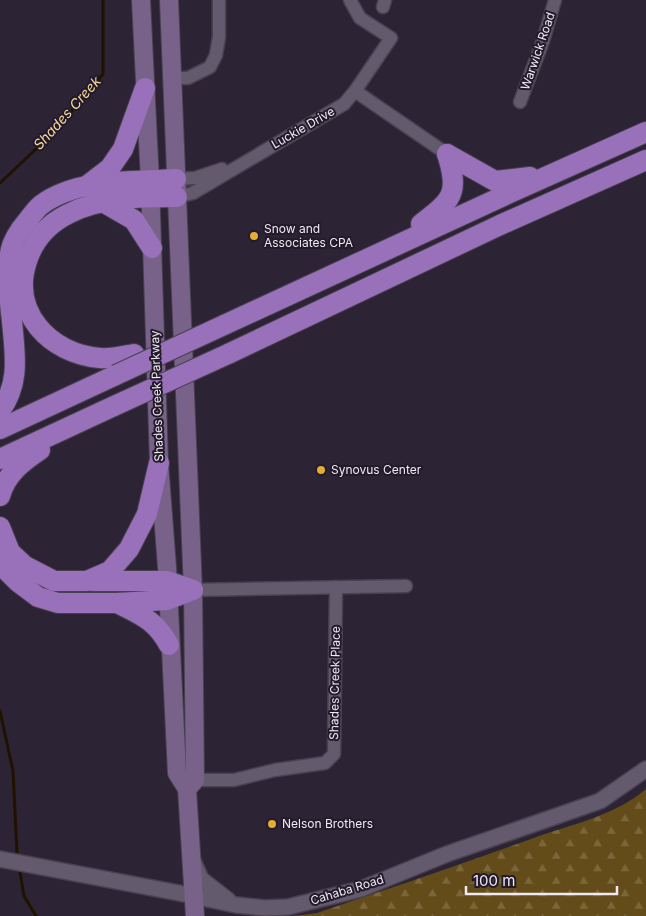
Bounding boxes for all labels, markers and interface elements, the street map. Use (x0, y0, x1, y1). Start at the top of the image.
street label: Warwick Road (517, 10, 558, 92)
water label: Shades Creek (29, 72, 104, 153)
street label: Luckie Drive (269, 103, 337, 152)
place label: Snow and Associates CPA (264, 221, 353, 250)
marker: Snow and Associates CPA (248, 230, 260, 242)
street label: Shades Creek Parkway (147, 330, 166, 462)
place label: Synovus Center (331, 462, 422, 477)
marker: Synovus Center (315, 464, 327, 476)
street label: Shades Creek Place (326, 626, 343, 740)
place label: Nelson Brothers (282, 816, 373, 831)
marker: Nelson Brothers (266, 818, 278, 830)
scale bar (466, 864, 617, 896)
street label: Cahaba Road (308, 871, 385, 908)
text: 100 m (473, 871, 515, 890)

